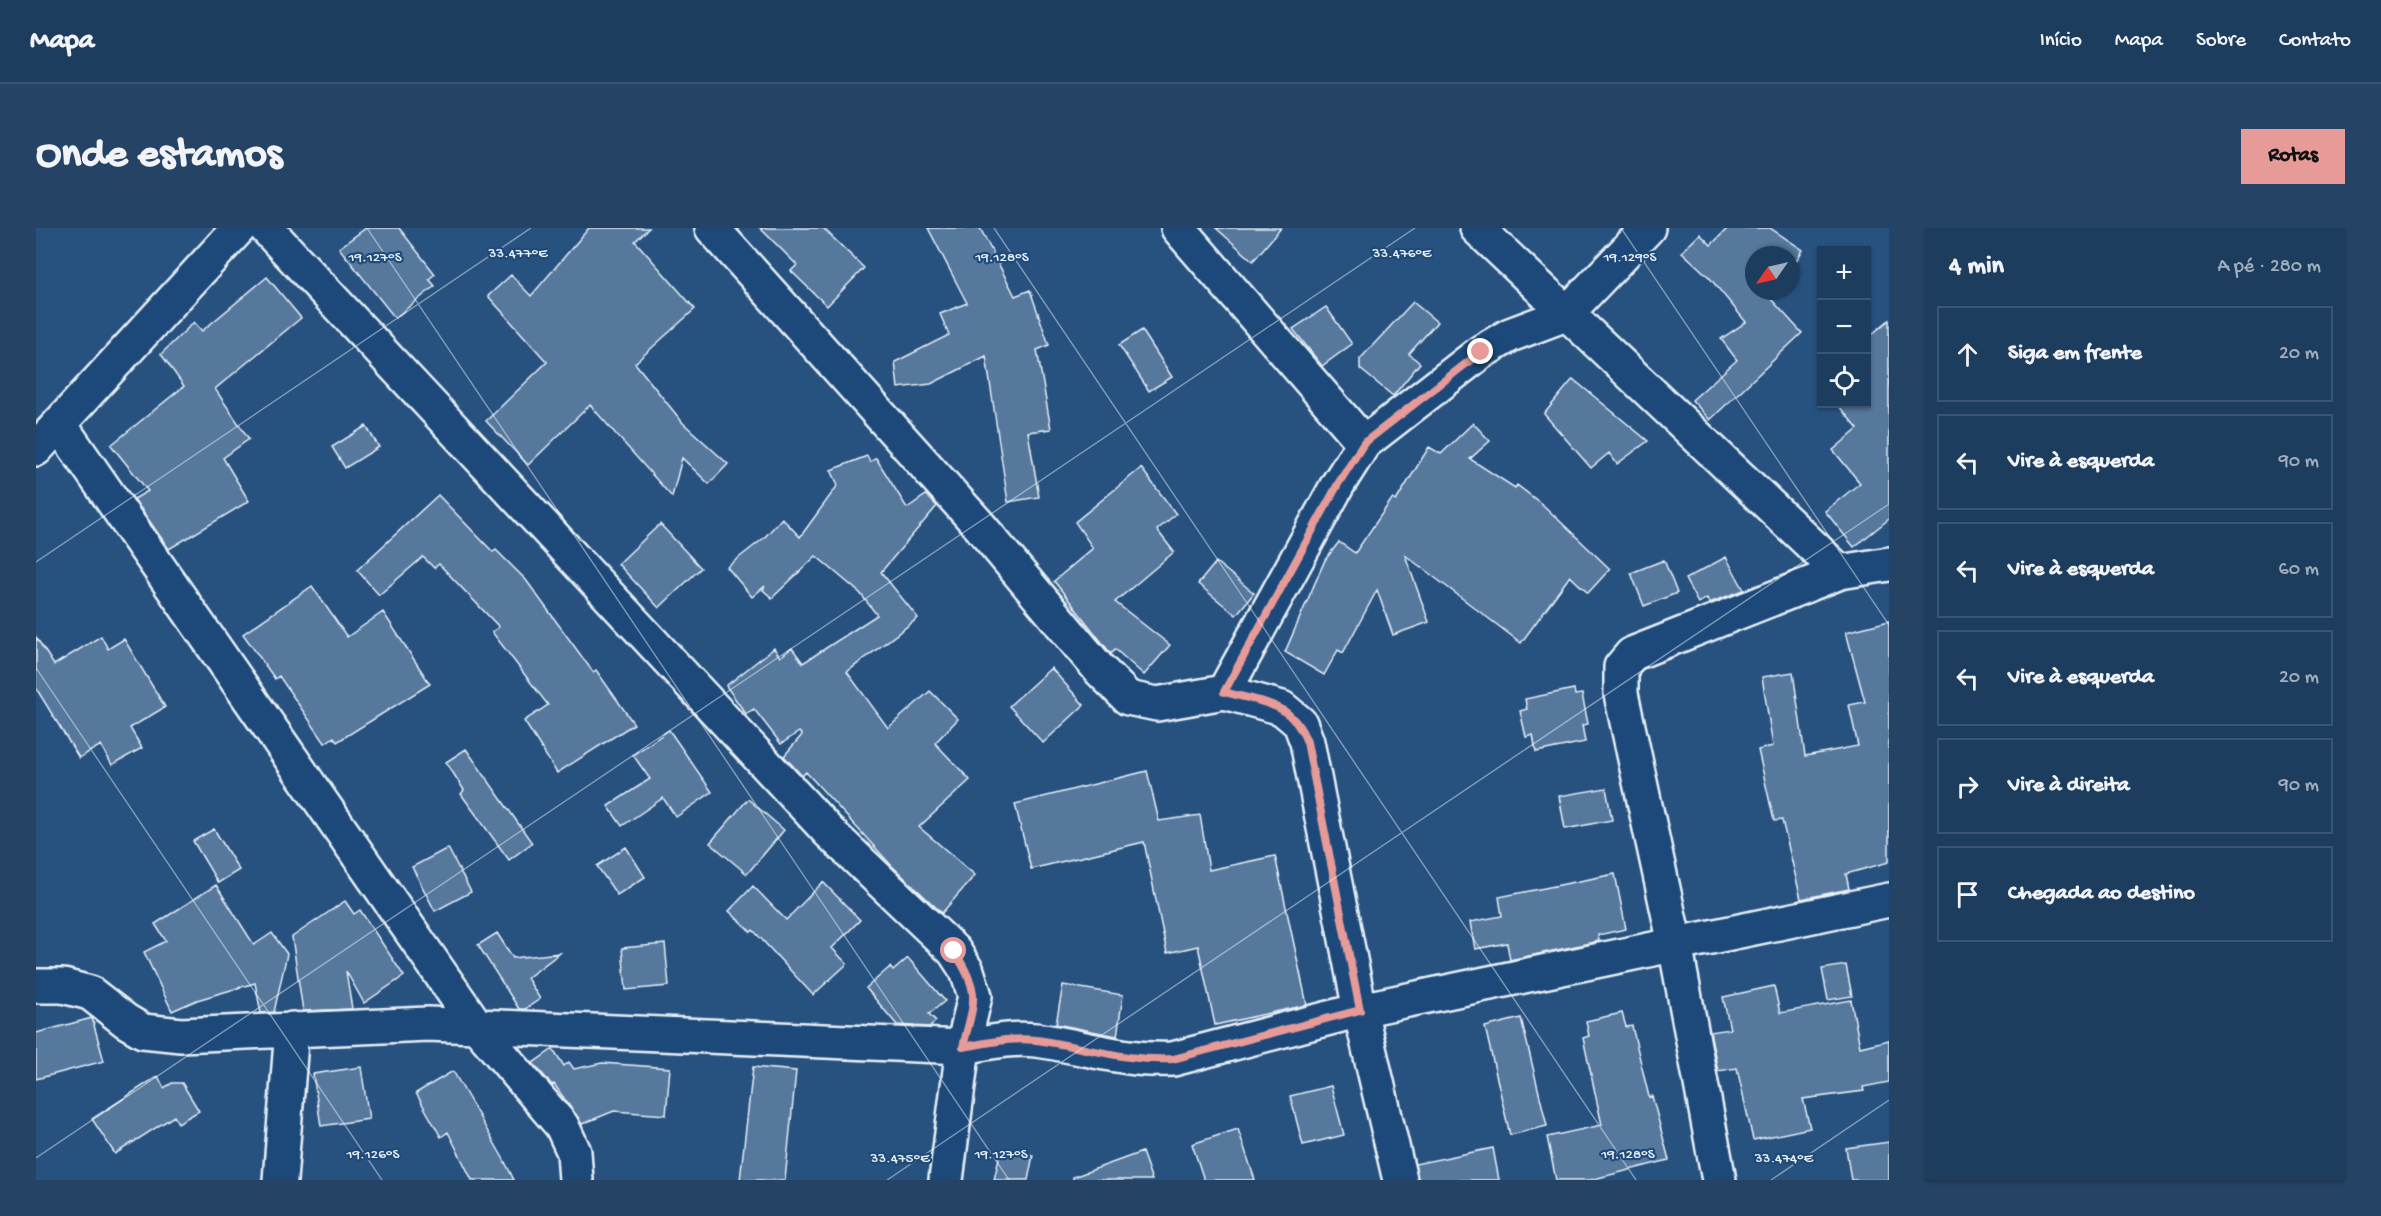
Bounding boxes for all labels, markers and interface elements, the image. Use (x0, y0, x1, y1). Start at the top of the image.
text: Mapa (30, 25, 94, 58)
text: Início (2040, 29, 2082, 54)
text: Mapa (2115, 29, 2163, 54)
text: Sobre (2196, 29, 2246, 54)
text: Contato (2279, 29, 2351, 54)
button: Rotas (2241, 129, 2345, 184)
text: Onde estamos (36, 132, 282, 181)
text: 33.477°E (487, 245, 548, 263)
text: 33.476°E (1372, 245, 1432, 263)
north arrow (1745, 246, 1799, 300)
map controls (1817, 246, 1871, 408)
button: + (1817, 246, 1871, 300)
text: 19.127°S (347, 249, 402, 267)
text: 19.128°S (974, 249, 1029, 267)
text: 19.129°S (1603, 249, 1656, 267)
text: 4 min (1949, 252, 2004, 283)
text: A pé · 280 m (2217, 256, 2321, 279)
button: − (1817, 300, 1871, 354)
route end (1467, 338, 1493, 364)
icon: ahead (1951, 338, 1984, 371)
text: Siga em frente (2008, 341, 2142, 367)
text: 20 m (2279, 343, 2319, 366)
button: locate (1817, 354, 1871, 408)
icon: left (1951, 446, 1984, 479)
text: Vire à esquerda (2008, 449, 2154, 475)
text: 90 m (2279, 451, 2319, 474)
icon: left (1951, 554, 1984, 587)
text: Vire à esquerda (2008, 557, 2154, 583)
text: 60 m (2279, 559, 2319, 582)
icon: left (1951, 662, 1984, 695)
text: Vire à esquerda (2008, 665, 2154, 691)
text: 20 m (2279, 667, 2319, 690)
icon: right (1951, 770, 1984, 803)
text: Vire à direita (2008, 773, 2130, 799)
text: 90 m (2279, 775, 2319, 798)
icon: arrive (1951, 878, 1984, 911)
text: Chegada ao destino (2008, 881, 2195, 907)
route start (940, 937, 966, 963)
text: 19.126°S (345, 1146, 400, 1164)
text: 19.127°S (973, 1146, 1028, 1164)
text: 19.128°S (1600, 1146, 1655, 1164)
text: 33.475°E (869, 1150, 930, 1168)
text: 33.474°E (1754, 1150, 1814, 1168)

